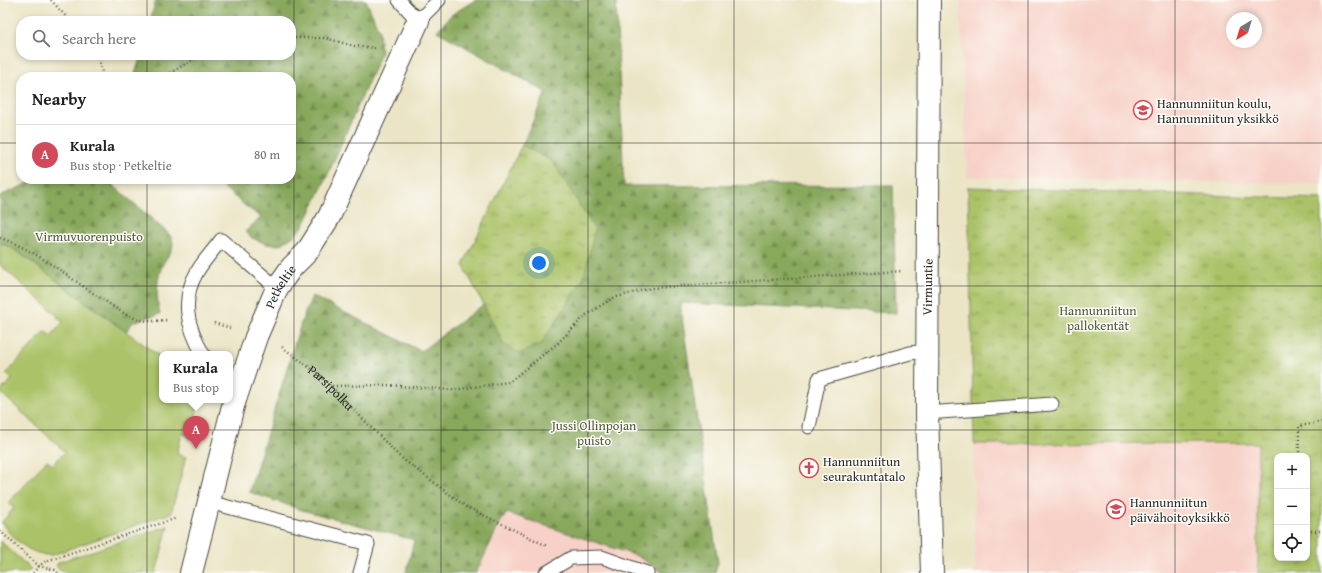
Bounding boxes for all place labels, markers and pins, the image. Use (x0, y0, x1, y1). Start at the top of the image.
place label: Hannunniitun koulu, Hannunniitun yksikkö (1157, 94, 1279, 128)
school or university icon: Hannunniitun koulu, Hannunniitun yksikkö (1132, 99, 1154, 121)
pin: A (183, 416, 209, 449)
place label: Hannunniitun seurakuntatalo (823, 452, 906, 486)
church icon: Hannunniitun seurakuntatalo (798, 457, 820, 479)
place label: Hannunniitun päivähoitoyksikkö (1130, 493, 1230, 527)
school or university icon: Hannunniitun päivähoitoyksikkö (1105, 498, 1127, 520)

